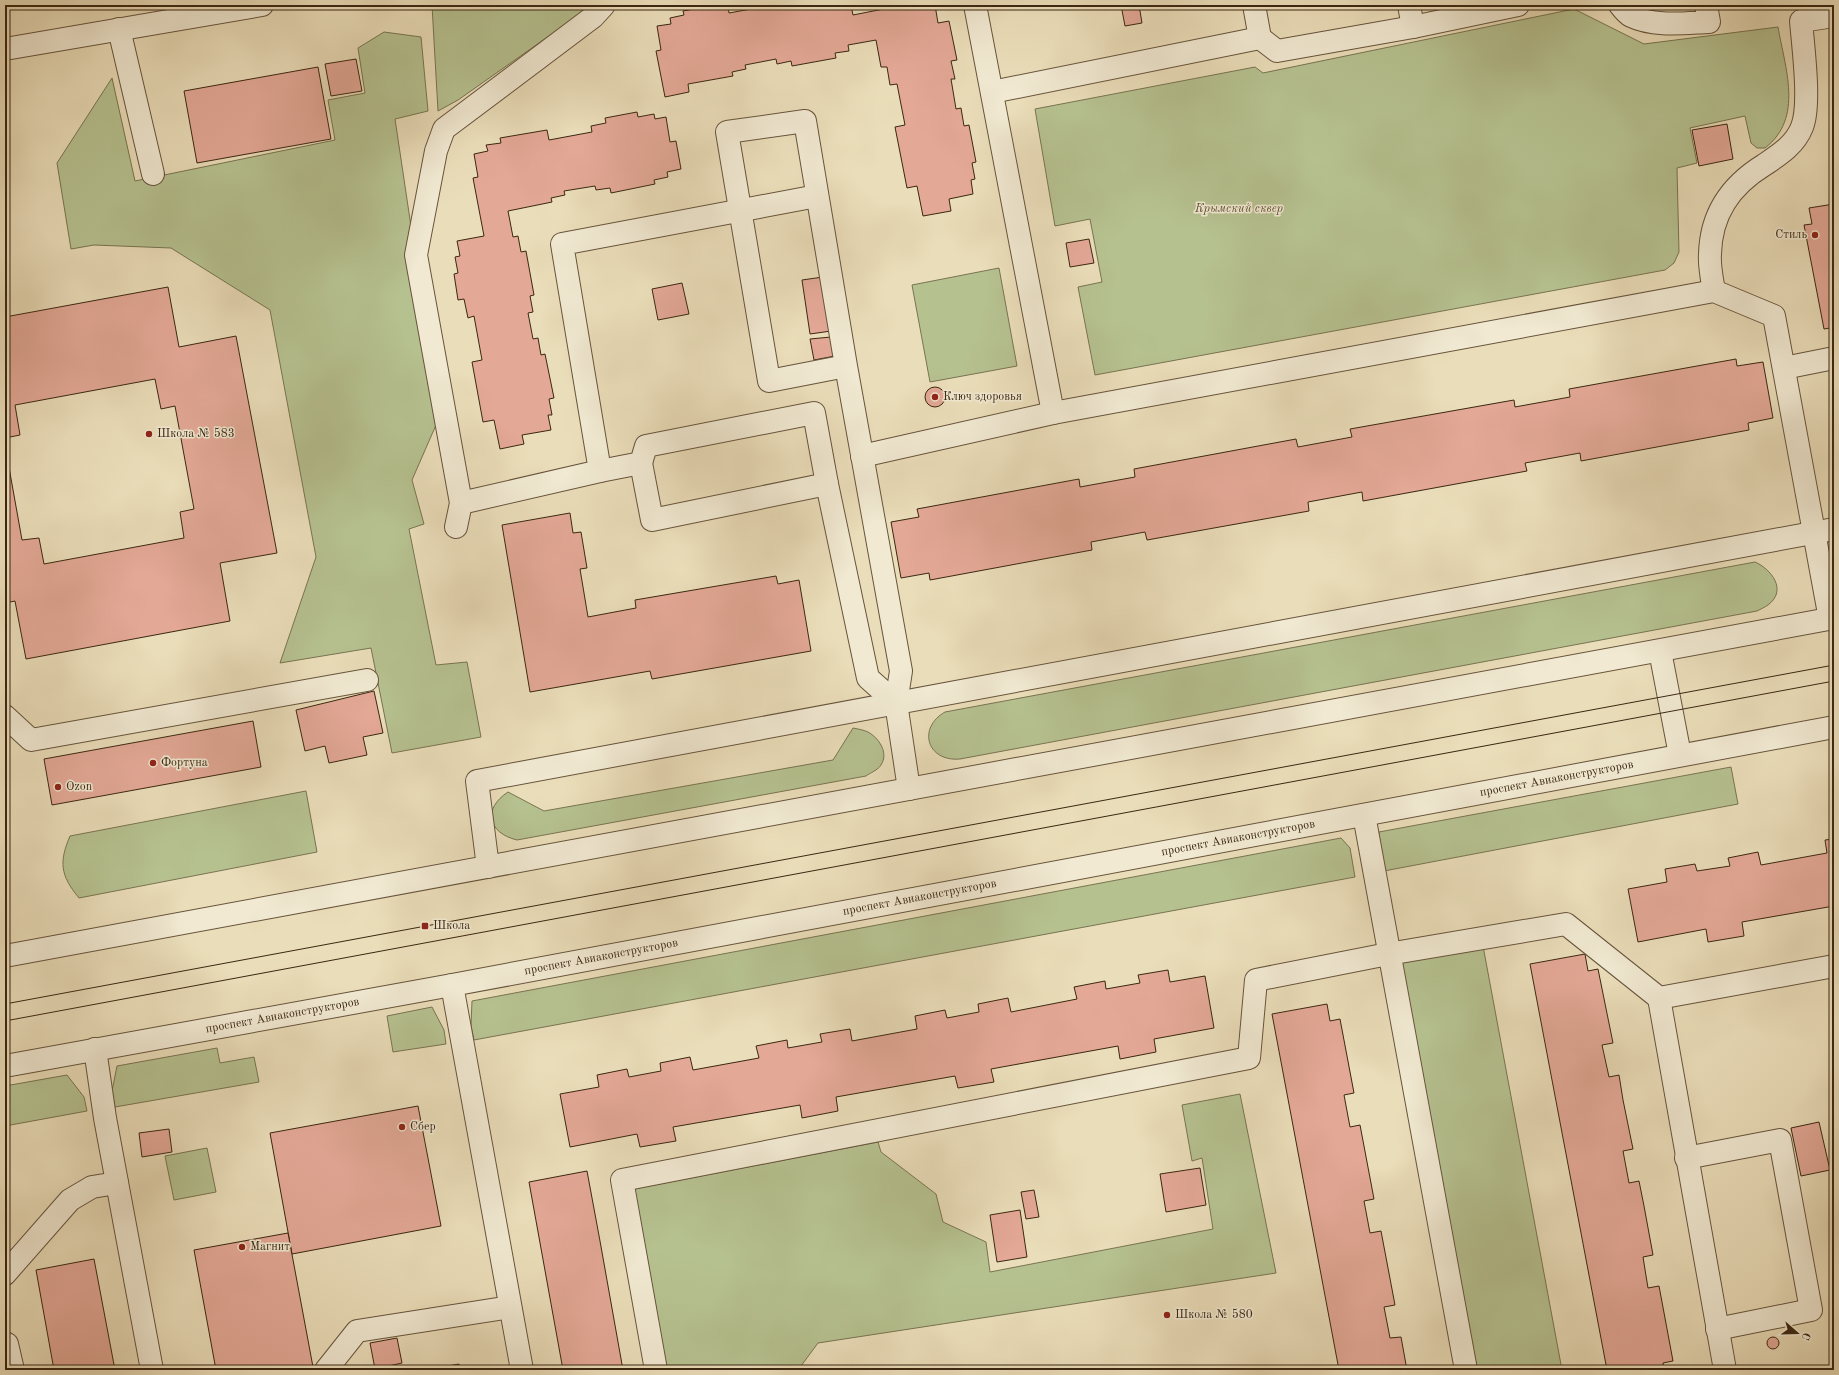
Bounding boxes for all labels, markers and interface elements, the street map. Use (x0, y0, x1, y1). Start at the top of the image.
park label: Крымский сквер (1194, 203, 1284, 215)
place label: Стиль (1775, 229, 1807, 241)
marker: Стиль (1810, 230, 1820, 240)
place label: Ключ здоровья (943, 391, 1022, 403)
marker: Ключ здоровья (930, 392, 940, 402)
place label: Школа № 583 (157, 427, 235, 440)
marker: Школа № 583 (144, 429, 154, 439)
place label: Фортуна (161, 757, 208, 769)
marker: Фортуна (148, 758, 158, 768)
street label: проспект Авиаконструкторов (1479, 759, 1635, 799)
place label: Ozon (66, 781, 93, 793)
marker: Ozon (53, 782, 63, 792)
street label: проспект Авиаконструкторов (1160, 818, 1316, 858)
street label: проспект Авиаконструкторов (842, 877, 998, 918)
place label: Школа (433, 920, 470, 932)
marker: Школа (420, 921, 430, 931)
street label: проспект Авиаконструкторов (523, 937, 679, 977)
street label: проспект Авиаконструкторов (205, 996, 360, 1036)
place label: Сбер (410, 1121, 436, 1133)
marker: Сбер (397, 1122, 407, 1132)
place label: Магнит (250, 1241, 290, 1253)
marker: Магнит (237, 1242, 247, 1252)
place label: Школа № 580 (1175, 1308, 1253, 1321)
marker: Школа № 580 (1162, 1310, 1172, 1320)
north arrow (1777, 1313, 1817, 1353)
text: С (1799, 1331, 1811, 1341)

